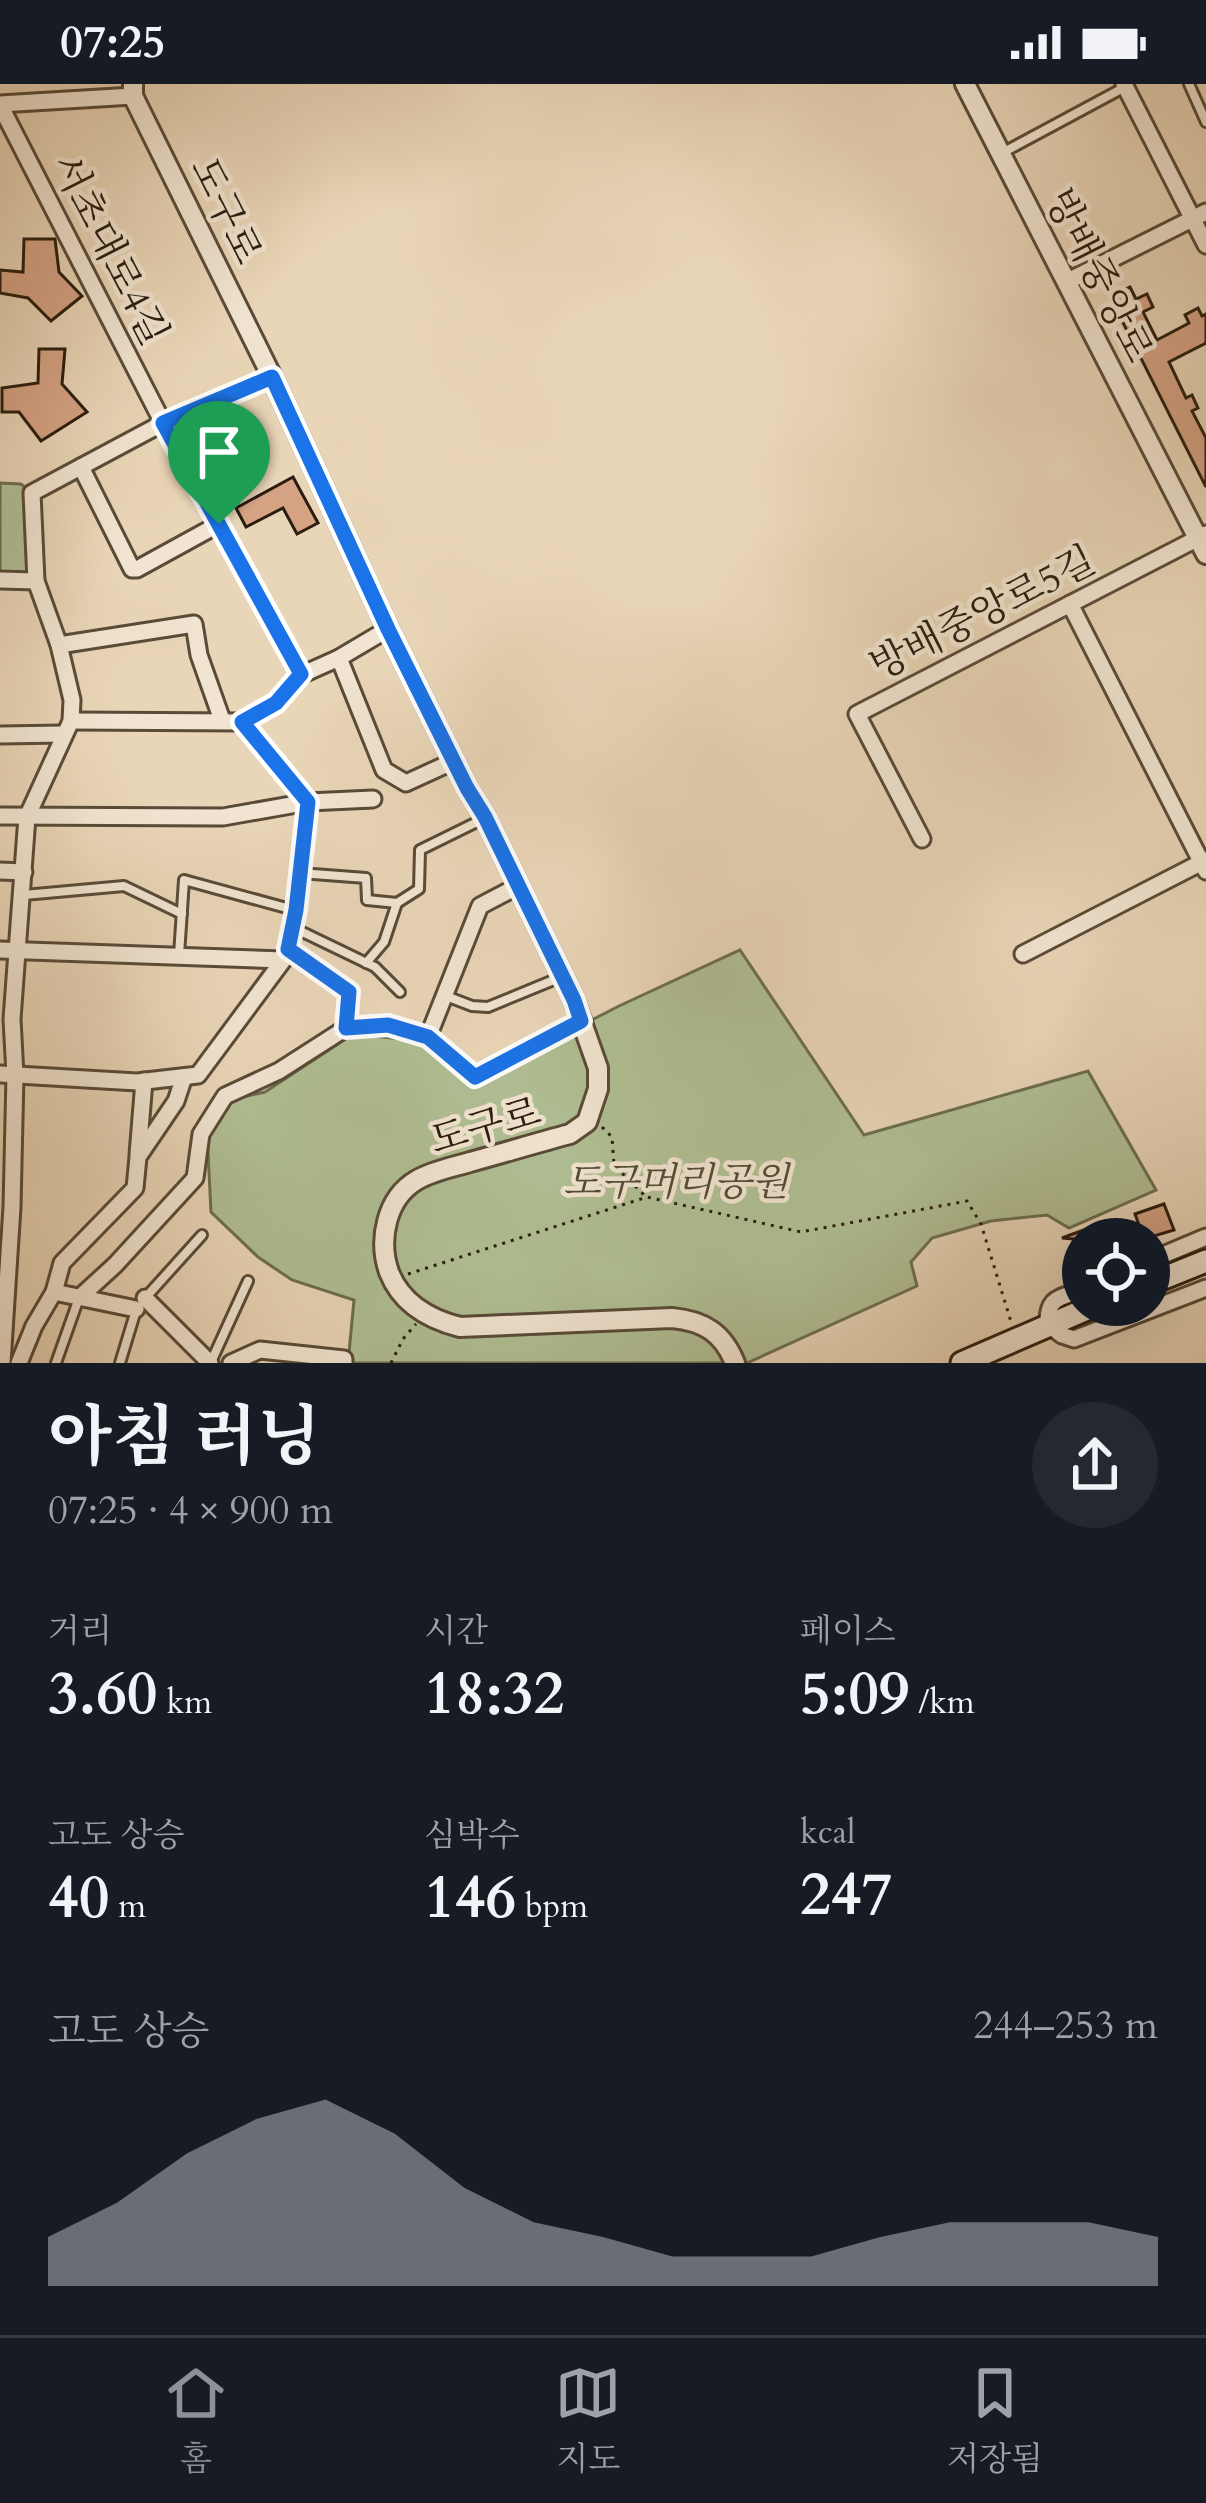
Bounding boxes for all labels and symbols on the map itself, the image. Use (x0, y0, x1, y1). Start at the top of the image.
street label: 서초대로4길 (39, 145, 181, 355)
street label: 도구로 (177, 148, 274, 273)
street label: 방배중앙로 (1032, 180, 1165, 372)
pin (168, 401, 270, 524)
street label: 방배중앙로5길 (861, 534, 1104, 693)
street label: 도구로 (424, 1085, 547, 1167)
park label: 도구머리공원 (563, 1156, 791, 1209)

